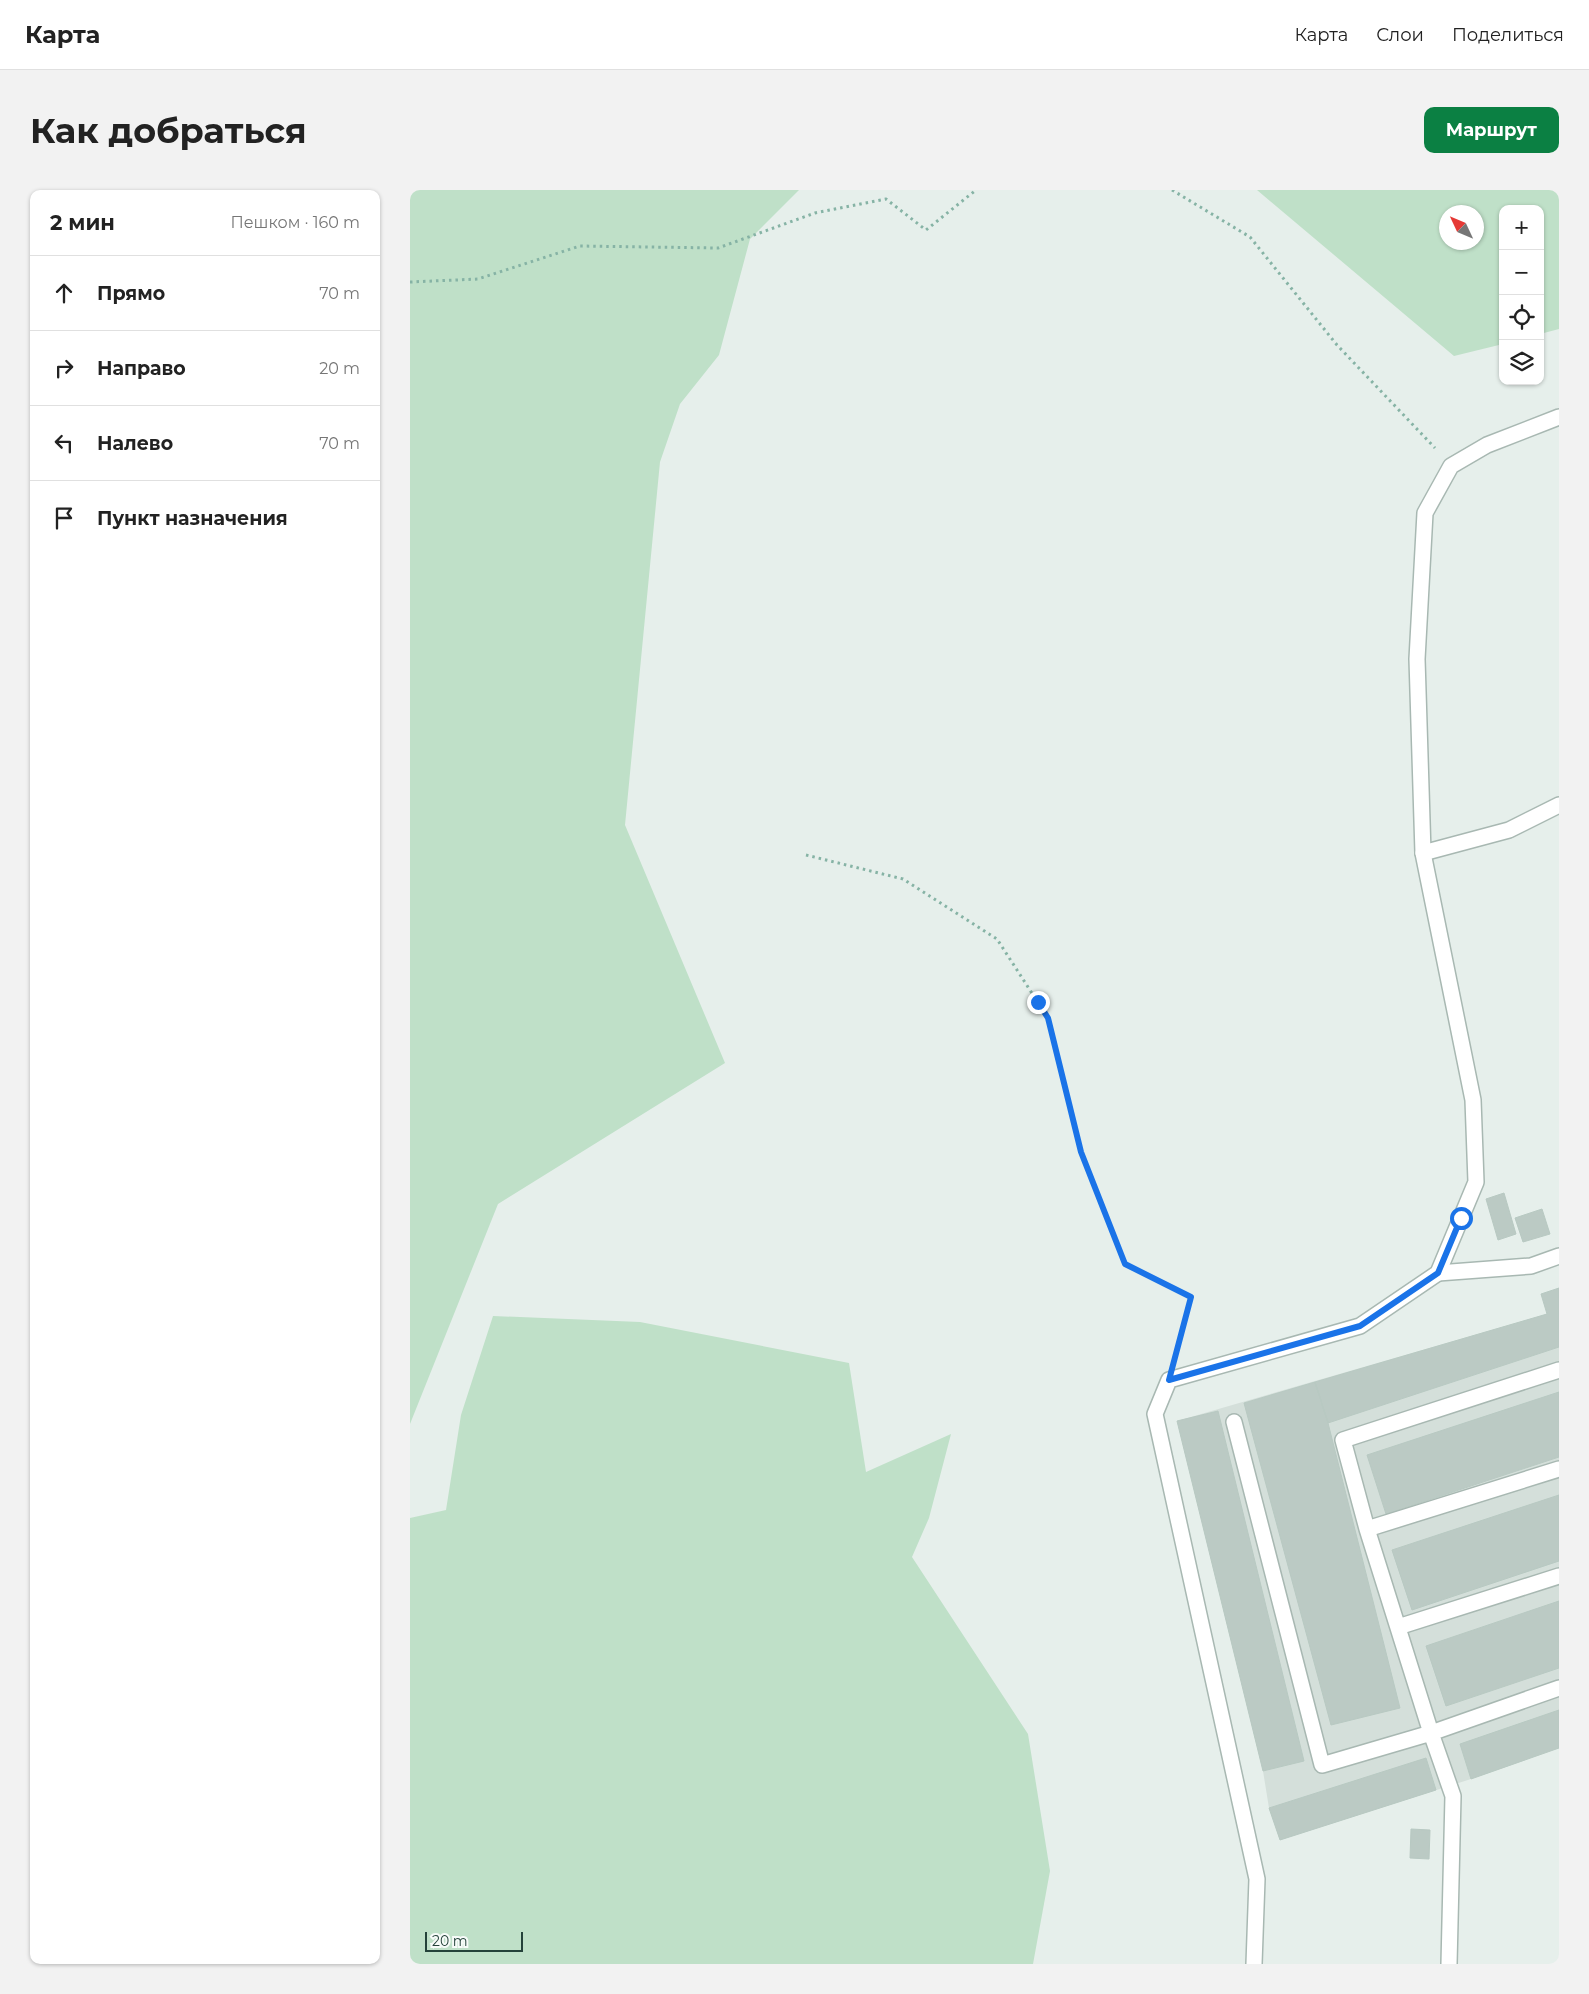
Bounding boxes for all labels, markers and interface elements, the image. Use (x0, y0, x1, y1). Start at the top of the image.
text: Карта (25, 20, 100, 49)
text: Карта (1294, 24, 1348, 46)
text: Слои (1376, 24, 1424, 46)
text: Поделиться (1452, 24, 1564, 46)
button: Маршрут (1424, 107, 1559, 153)
text: Как добраться (30, 109, 307, 152)
north arrow (1439, 205, 1484, 250)
map controls (1499, 205, 1544, 385)
button: + (1499, 205, 1544, 250)
text: 2 мин (50, 210, 115, 235)
text: Пешком · 160 m (231, 213, 360, 232)
button: − (1499, 250, 1544, 295)
icon: ahead (50, 279, 78, 307)
text: Прямо (97, 282, 165, 305)
text: 70 m (319, 284, 360, 303)
button: locate (1499, 295, 1544, 340)
button: layers (1499, 340, 1544, 385)
icon: right (50, 354, 78, 382)
text: Направо (97, 357, 186, 380)
text: 20 m (319, 359, 360, 378)
icon: left (50, 429, 78, 457)
text: Налево (97, 432, 173, 455)
text: 70 m (319, 434, 360, 453)
icon: arrive (50, 504, 78, 532)
text: Пункт назначения (97, 507, 288, 530)
route end (1027, 991, 1050, 1014)
route start (1450, 1207, 1473, 1230)
scale bar (425, 1929, 522, 1952)
text: 20 m (432, 1932, 468, 1950)

